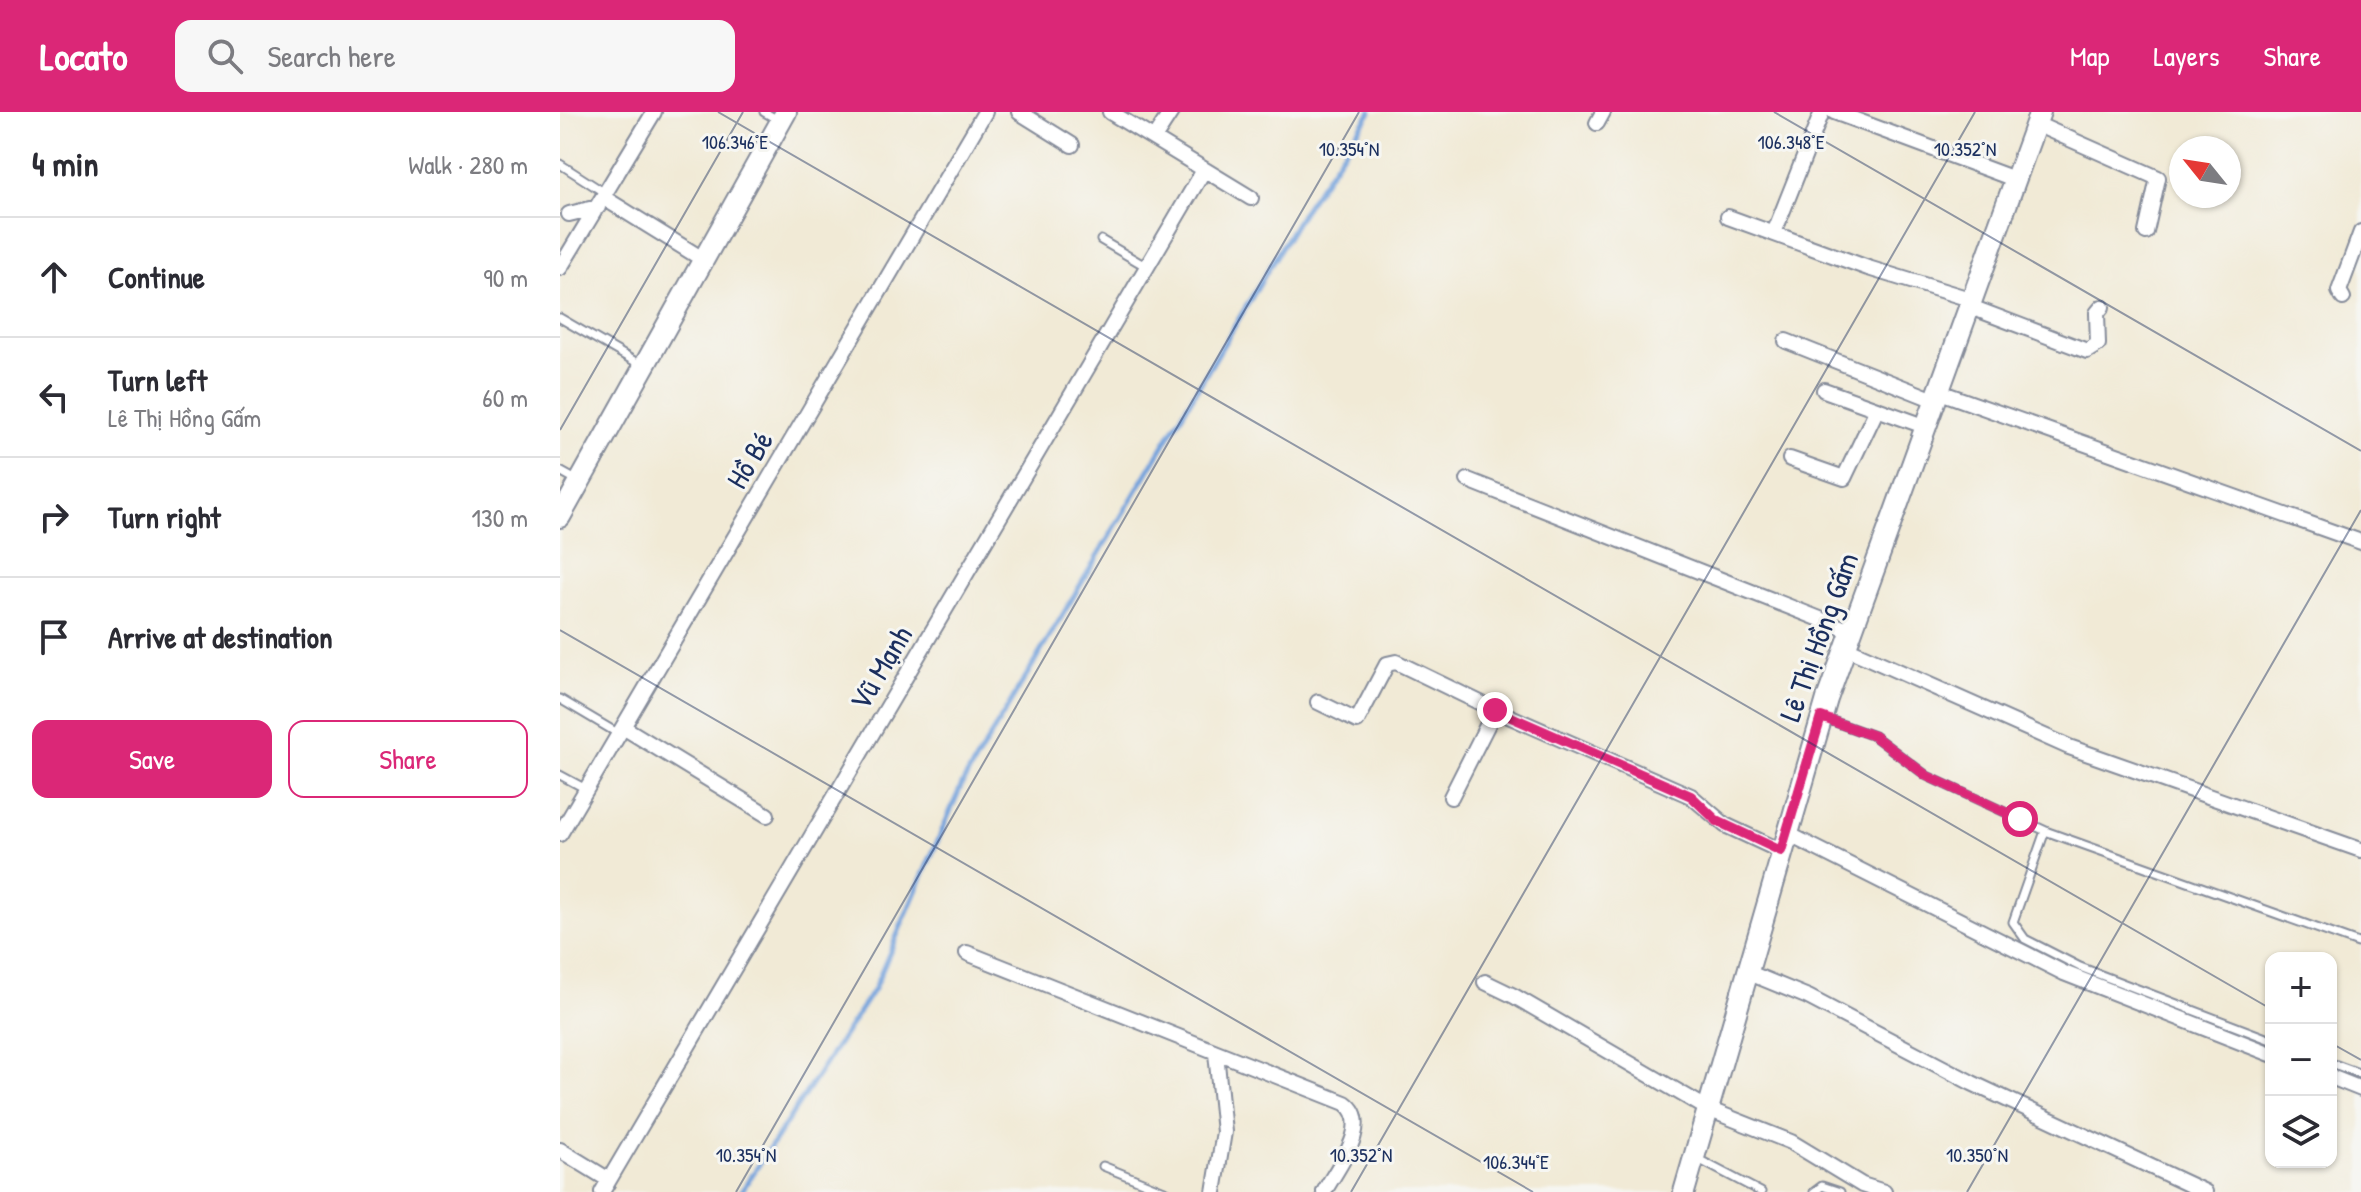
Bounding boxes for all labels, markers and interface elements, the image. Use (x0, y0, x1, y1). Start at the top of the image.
search box (175, 20, 735, 92)
text: Locato (40, 30, 127, 82)
icon: search (203, 34, 247, 78)
text: Search here (267, 36, 396, 76)
text: Map (2070, 37, 2110, 75)
text: Layers (2154, 37, 2219, 75)
text: Share (2263, 37, 2321, 75)
text: 106.346°E (702, 128, 768, 155)
text: 106.348°E (1757, 128, 1825, 155)
text: 10.354°N (1319, 135, 1379, 162)
text: 10.352°N (1934, 135, 1996, 162)
north arrow (2169, 136, 2241, 208)
text: 4 min (32, 141, 99, 187)
text: Walk · 280 m (408, 147, 528, 182)
icon: ahead (32, 255, 76, 299)
text: Continue (108, 257, 205, 297)
text: 90 m (483, 260, 528, 295)
text: Turn left (108, 360, 207, 400)
icon: left (32, 375, 76, 419)
text: 60 m (482, 380, 528, 415)
text: Lê Thị Hồng Gấm (108, 400, 261, 435)
street label: Hồ Bé (717, 423, 782, 496)
icon: right (32, 495, 76, 539)
text: Turn right (108, 497, 221, 537)
text: 130 m (472, 500, 528, 535)
street label: Lê Thị Hồng Gấm (1769, 547, 1867, 727)
icon: arrive (32, 615, 76, 659)
text: Arrive at destination (108, 617, 333, 657)
street label: Vũ Mạnh (839, 618, 921, 717)
route end (1477, 692, 1513, 728)
button: Save (32, 720, 272, 798)
button: Share (288, 720, 528, 798)
route start (2002, 801, 2038, 837)
map controls (2265, 952, 2337, 1168)
button: + (2265, 952, 2337, 1024)
button: − (2265, 1024, 2337, 1096)
button: layers (2265, 1096, 2337, 1168)
text: 10.354°N (716, 1141, 776, 1168)
text: 10.352°N (1330, 1141, 1392, 1168)
text: 10.350°N (1946, 1141, 2008, 1168)
text: 106.344°E (1483, 1148, 1549, 1175)

